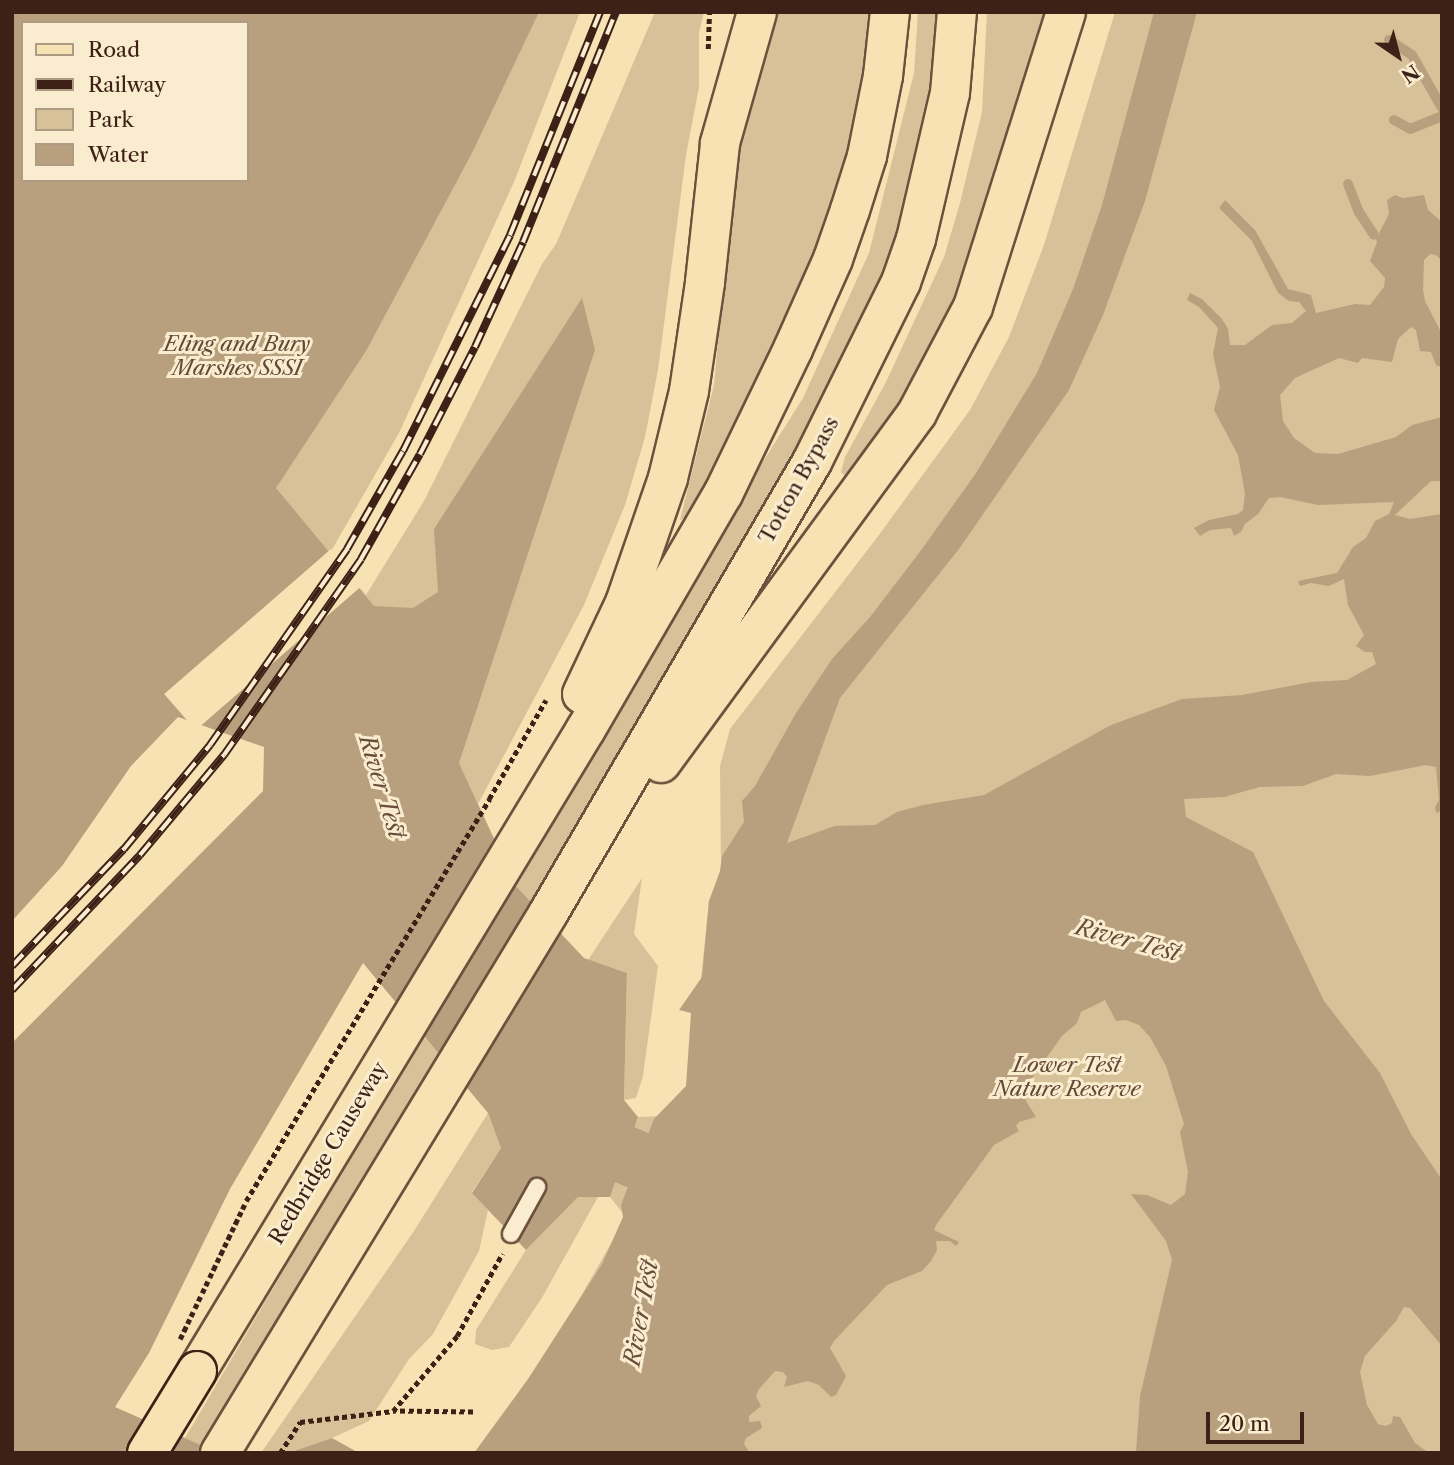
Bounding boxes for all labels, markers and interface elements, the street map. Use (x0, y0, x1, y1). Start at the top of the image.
legend (21, 21, 248, 182)
north arrow (1363, 21, 1433, 91)
text: Road (88, 37, 140, 62)
text: N (1397, 59, 1424, 88)
text: Railway (88, 72, 166, 97)
text: Park (88, 107, 134, 132)
text: Water (88, 142, 148, 167)
park label: Eling and Bury Marshes SSSI (164, 331, 310, 381)
street label: Totton Bypass (754, 412, 844, 548)
water label: River Test (353, 732, 411, 842)
water label: River Test (1073, 913, 1183, 967)
park label: Lower Test Nature Reserve (993, 1052, 1141, 1102)
street label: Redbridge Causeway (263, 1057, 393, 1249)
water label: River Test (618, 1258, 664, 1368)
scale bar (1209, 1398, 1307, 1442)
text: 20 m (1219, 1411, 1270, 1436)

